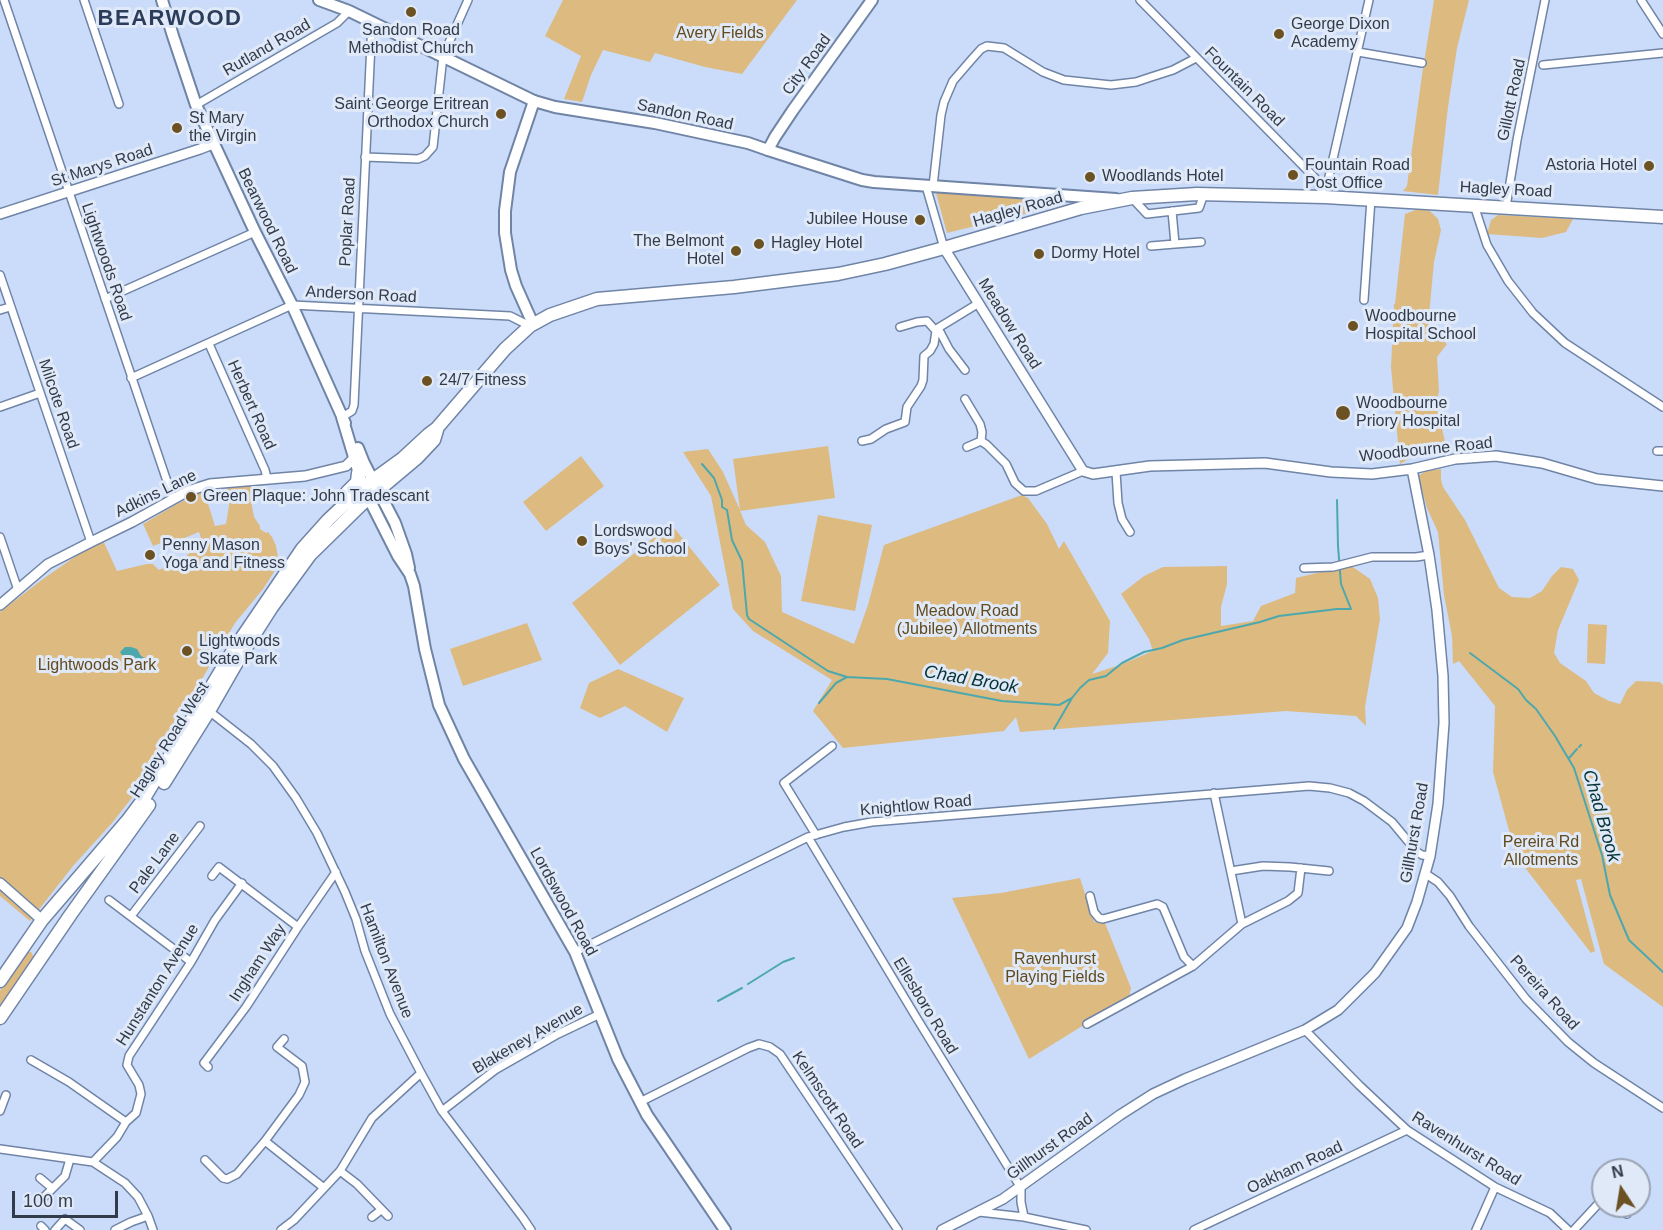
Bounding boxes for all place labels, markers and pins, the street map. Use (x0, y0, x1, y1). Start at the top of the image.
marker: Sandon Road Methodist Church (404, 5, 418, 19)
place label: George Dixon Academy (1291, 15, 1390, 53)
place label: Sandon Road Methodist Church (348, 21, 474, 59)
marker: George Dixon Academy (1272, 27, 1286, 41)
place label: Saint George Eritrean Orthodox Church (334, 95, 489, 133)
marker: Saint George Eritrean Orthodox Church (494, 107, 508, 121)
place label: St Mary the Virgin (189, 109, 256, 147)
marker: St Mary the Virgin (170, 121, 184, 135)
place label: Fountain Road Post Office (1305, 156, 1410, 194)
place label: Astoria Hotel (1545, 156, 1637, 176)
marker: Astoria Hotel (1642, 159, 1656, 173)
place label: Woodlands Hotel (1102, 167, 1224, 187)
marker: Fountain Road Post Office (1286, 168, 1300, 182)
marker: Woodlands Hotel (1083, 170, 1097, 184)
place label: Jubilee House (807, 210, 908, 230)
marker: Jubilee House (913, 213, 927, 227)
place label: The Belmont Hotel (633, 232, 724, 270)
place label: Hagley Hotel (771, 234, 863, 254)
marker: Hagley Hotel (752, 237, 766, 251)
marker: The Belmont Hotel (729, 244, 743, 258)
place label: Dormy Hotel (1051, 244, 1140, 264)
marker: Dormy Hotel (1032, 247, 1046, 261)
place label: Woodbourne Hospital School (1365, 307, 1476, 345)
marker: Woodbourne Hospital School (1346, 319, 1360, 333)
place label: 24/7 Fitness (439, 371, 526, 391)
marker: 24/7 Fitness (420, 374, 434, 388)
place label: Woodbourne Priory Hospital (1356, 394, 1460, 432)
marker: Woodbourne Priory Hospital (1334, 404, 1352, 422)
place label: Green Plaque: John Tradescant (203, 487, 429, 507)
marker: Green Plaque: John Tradescant (184, 490, 198, 504)
place label: Lordswood Boys' School (594, 522, 686, 560)
marker: Lordswood Boys' School (575, 534, 589, 548)
place label: Penny Mason Yoga and Fitness (162, 536, 285, 574)
marker: Penny Mason Yoga and Fitness (143, 548, 157, 562)
place label: Lightwoods Skate Park (199, 632, 280, 670)
marker: Lightwoods Skate Park (180, 644, 194, 658)

